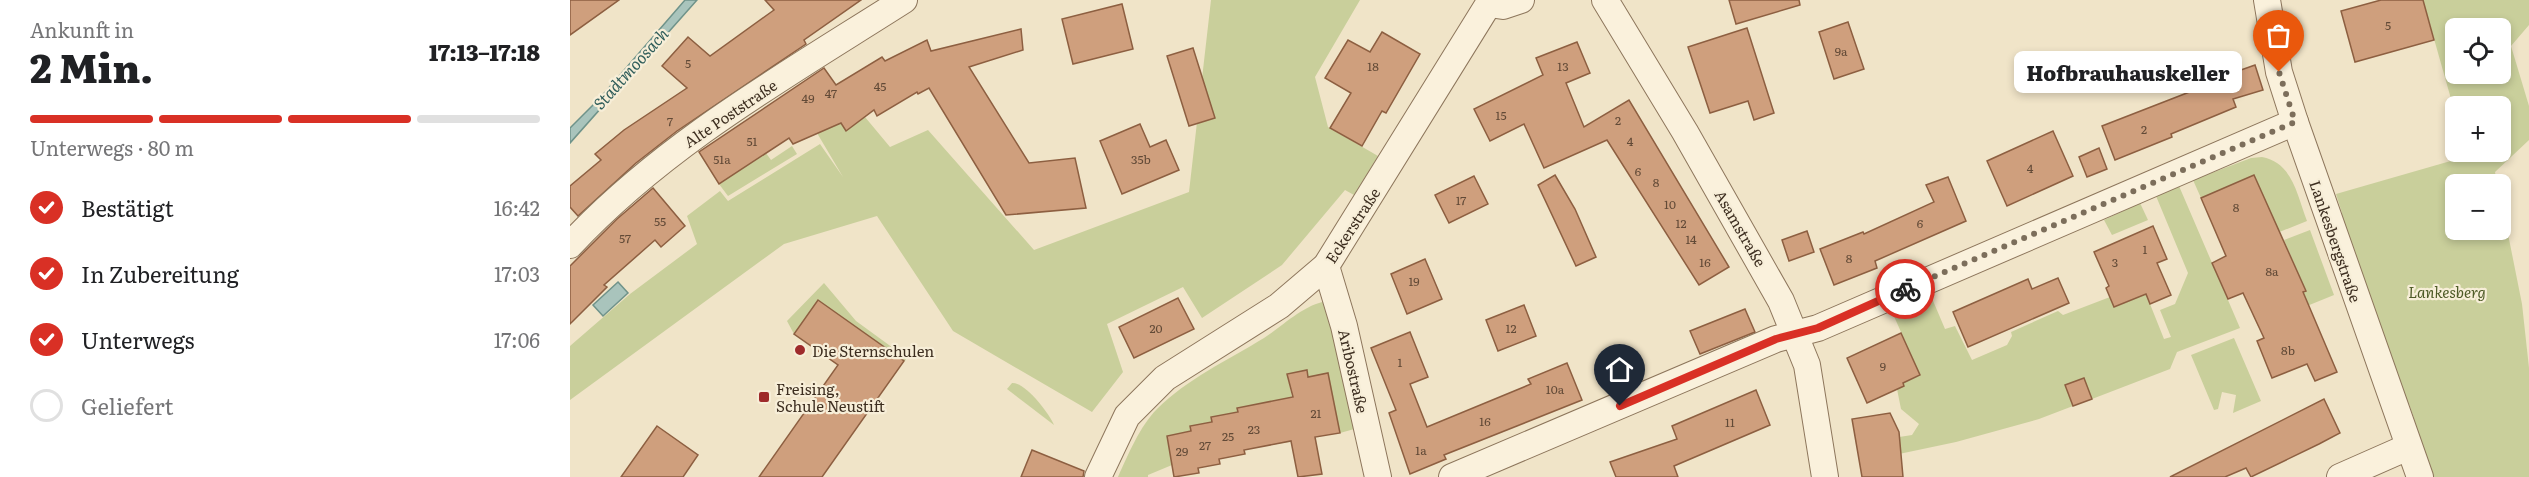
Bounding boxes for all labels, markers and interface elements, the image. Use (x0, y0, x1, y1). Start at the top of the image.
pin (2253, 10, 2304, 72)
text: Ankunft in (30, 14, 134, 44)
house number: 5 (2385, 16, 2391, 34)
map controls (2445, 18, 2511, 240)
button: locate (2445, 18, 2511, 84)
icon: bag (2262, 19, 2295, 52)
water label: Stadtmoosach (587, 22, 674, 114)
text: 17:13–17:18 (429, 35, 540, 68)
text: 2 Min. (30, 37, 153, 95)
house number: 9a (1835, 42, 1848, 60)
callout: Hofbrauhauskeller (2015, 51, 2243, 93)
house number: 5 (685, 54, 691, 72)
house number: 18 (1367, 57, 1379, 75)
house number: 13 (1557, 57, 1569, 75)
text: Hofbrauhauskeller (2026, 57, 2230, 87)
street label: Alte Poststraße (679, 73, 781, 153)
house number: 45 (874, 77, 886, 95)
house number: 47 (825, 84, 837, 102)
house number: 49 (802, 89, 814, 107)
button: + (2445, 96, 2511, 162)
house number: 15 (1496, 106, 1506, 124)
house number: 2 (1615, 111, 1621, 129)
house number: 7 (667, 112, 673, 130)
house number: 2 (2141, 120, 2147, 138)
text: Unterwegs · 80 m (30, 132, 194, 162)
house number: 51 (747, 132, 758, 150)
house number: 4 (1627, 132, 1634, 150)
house number: 51a (713, 150, 731, 168)
house number: 35b (1131, 150, 1151, 168)
house number: 4 (2027, 159, 2034, 177)
house number: 6 (1635, 162, 1642, 180)
house number: 8 (1653, 173, 1660, 191)
button: − (2445, 174, 2511, 240)
street label: Lankesbergstraße (2304, 177, 2368, 305)
street label: Eckerstraße (1319, 182, 1385, 267)
street label: Asamstraße (1710, 185, 1772, 271)
icon: check (30, 191, 63, 224)
text: Bestätigt (81, 191, 174, 224)
house number: 17 (1456, 191, 1466, 209)
text: 16:42 (494, 192, 540, 222)
house number: 10 (1664, 195, 1676, 213)
house number: 8 (2233, 198, 2240, 216)
house number: 55 (654, 212, 666, 230)
house number: 12 (1676, 214, 1686, 232)
house number: 6 (1917, 214, 1924, 232)
house number: 57 (619, 229, 631, 247)
house number: 14 (1685, 230, 1697, 248)
house number: 1 (2143, 240, 2148, 258)
house number: 8 (1846, 249, 1853, 267)
house number: 16 (1699, 253, 1711, 271)
house number: 3 (2112, 253, 2118, 271)
icon: check (30, 257, 63, 290)
text: In Zubereitung (81, 257, 239, 290)
text: 17:03 (494, 258, 540, 288)
courier (1875, 259, 1935, 319)
house number: 8a (2265, 262, 2279, 280)
house number: 19 (1408, 272, 1420, 290)
icon: bike (1889, 273, 1922, 306)
park label: Lankesberg (2408, 280, 2486, 303)
house number: 20 (1149, 319, 1163, 337)
house number: 12 (1506, 319, 1516, 337)
icon: check (30, 323, 63, 356)
text: Unterwegs (81, 323, 194, 356)
text: 17:06 (494, 324, 540, 354)
street label: Aribostraße (1333, 327, 1375, 416)
place label: Die Sternschulen (812, 339, 934, 362)
house number: 8b (2281, 341, 2295, 359)
marker: Die Sternschulen (793, 343, 807, 357)
pin (1594, 344, 1645, 406)
house number: 1 (1398, 353, 1403, 371)
icon: home (1603, 353, 1636, 386)
house number: 9 (1880, 357, 1886, 375)
place label: Freising, Schule Neustift (776, 377, 885, 417)
house number: 10a (1546, 380, 1565, 398)
text: Geliefert (81, 389, 174, 422)
marker: Freising, Schule Neustift (757, 390, 771, 404)
house number: 21 (1311, 404, 1322, 422)
house number: 16 (1479, 412, 1491, 430)
house number: 11 (1725, 413, 1735, 431)
house number: 23 (1248, 420, 1260, 438)
house number: 25 (1222, 427, 1234, 445)
house number: 27 (1199, 436, 1211, 454)
house number: 1a (1415, 441, 1427, 459)
house number: 29 (1176, 442, 1188, 460)

